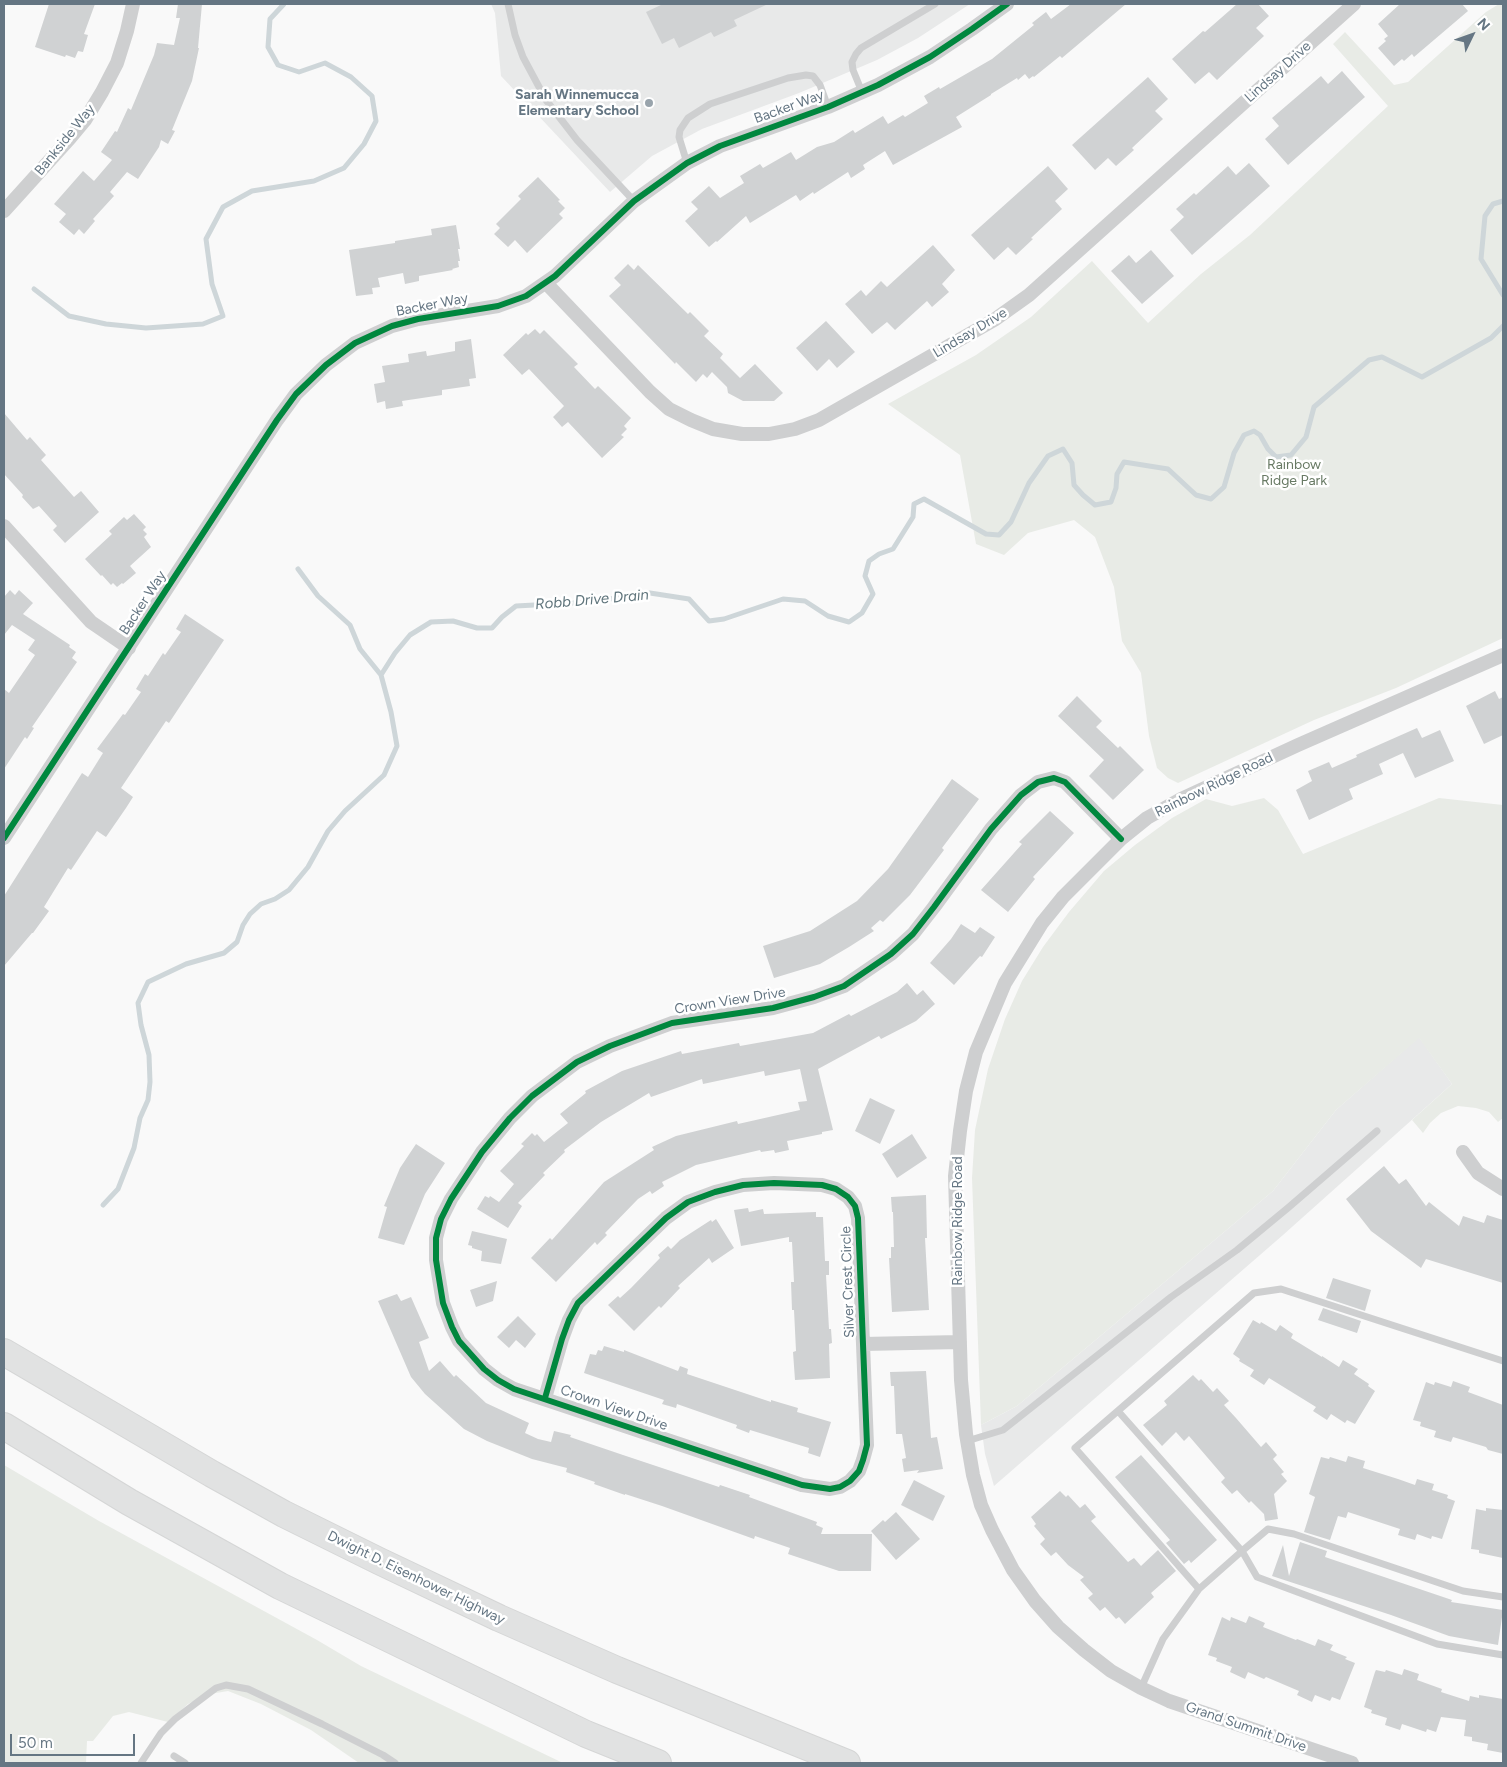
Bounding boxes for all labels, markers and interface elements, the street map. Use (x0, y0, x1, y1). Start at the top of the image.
north arrow (1447, 10, 1497, 60)
text: N (1474, 15, 1493, 34)
street label: Lindsay Drive (1241, 38, 1315, 106)
place label: Sarah Winnemucca Elementary School (515, 87, 639, 120)
street label: Backer Way (752, 87, 826, 127)
marker: Sarah Winnemucca Elementary School (643, 97, 655, 109)
street label: Bankside Way (31, 101, 99, 179)
street label: Backer Way (395, 290, 469, 320)
street label: Lindsay Drive (930, 304, 1010, 362)
park label: Rainbow Ridge Park (1261, 457, 1327, 490)
street label: Backer Way (116, 568, 170, 638)
water label: Robb Drive Drain (534, 586, 650, 614)
street label: Rainbow Ridge Road (1152, 749, 1276, 821)
street label: Crown View Drive (673, 984, 787, 1018)
street label: Rainbow Ridge Road (950, 1156, 966, 1286)
street label: Silver Crest Circle (838, 1226, 858, 1338)
street label: Crown View Drive (558, 1382, 670, 1434)
street label: Dwight D. Eisenhower Highway (324, 1528, 508, 1628)
street label: Grand Summit Drive (1183, 1698, 1309, 1756)
scale bar (12, 1724, 138, 1756)
text: 50 m (18, 1734, 53, 1752)

